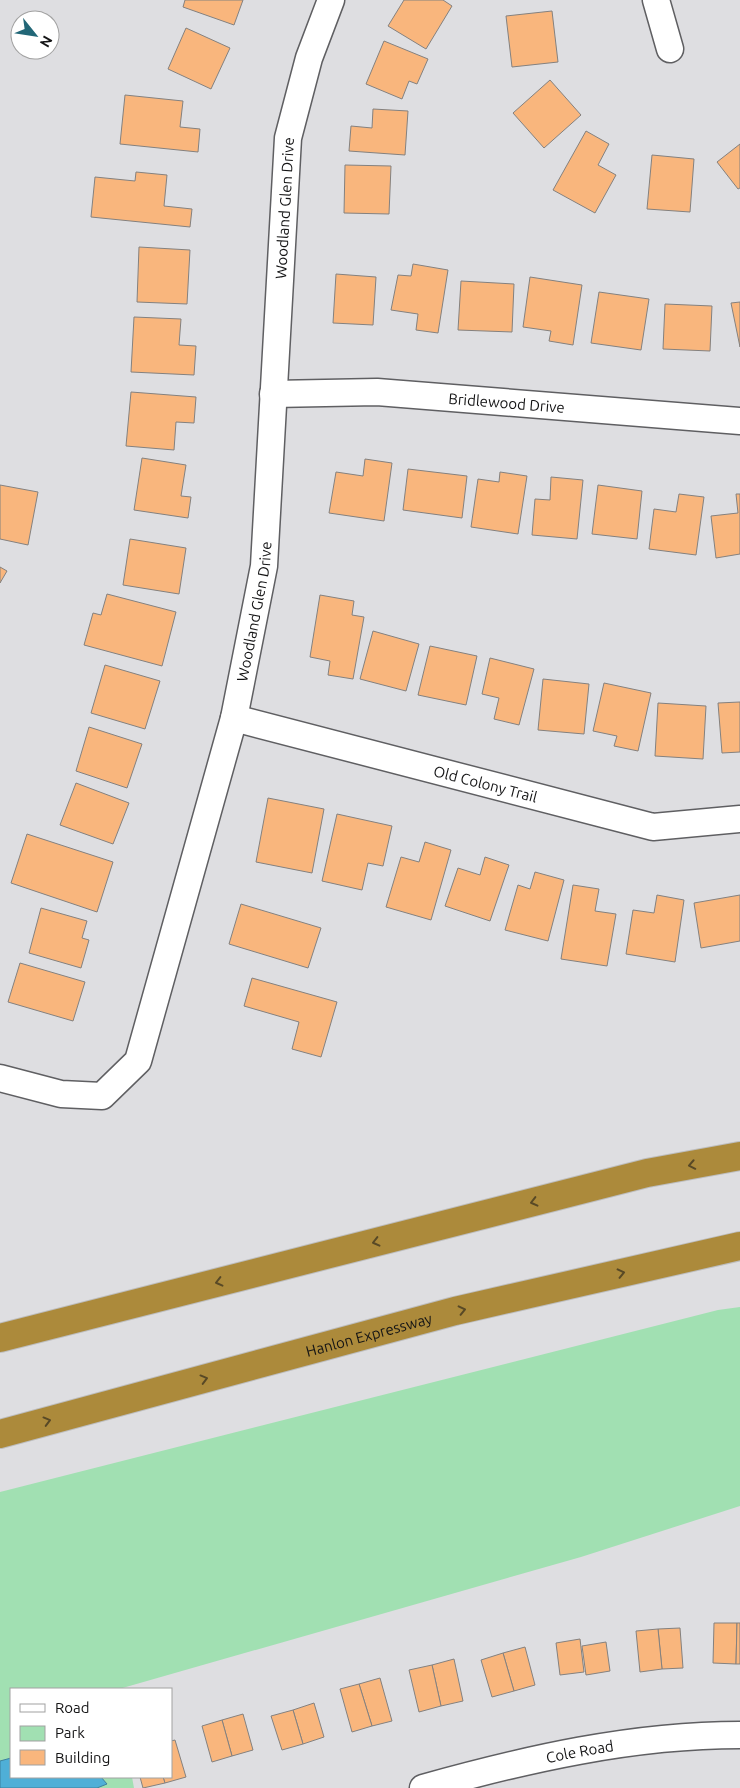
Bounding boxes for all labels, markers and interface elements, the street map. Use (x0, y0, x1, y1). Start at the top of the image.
north arrow (10, 10, 60, 60)
text: N (37, 33, 56, 50)
street label: Woodland Glen Drive (272, 137, 297, 279)
street label: Bridlewood Drive (448, 389, 565, 415)
street label: Woodland Glen Drive (233, 541, 274, 683)
street label: Old Colony Trail (432, 762, 539, 805)
one-way arrow (688, 1159, 696, 1169)
one-way arrow (530, 1196, 538, 1207)
one-way arrow (372, 1236, 381, 1247)
one-way arrow (616, 1268, 625, 1279)
one-way arrow (216, 1277, 224, 1287)
one-way arrow (458, 1305, 467, 1316)
street label: Hanlon Expressway (304, 1309, 434, 1359)
one-way arrow (199, 1374, 208, 1384)
one-way arrow (43, 1416, 52, 1427)
legend (10, 1688, 172, 1778)
text: Road (55, 1699, 90, 1716)
text: Park (55, 1724, 85, 1741)
street label: Cole Road (544, 1737, 615, 1766)
text: Building (55, 1749, 110, 1766)

